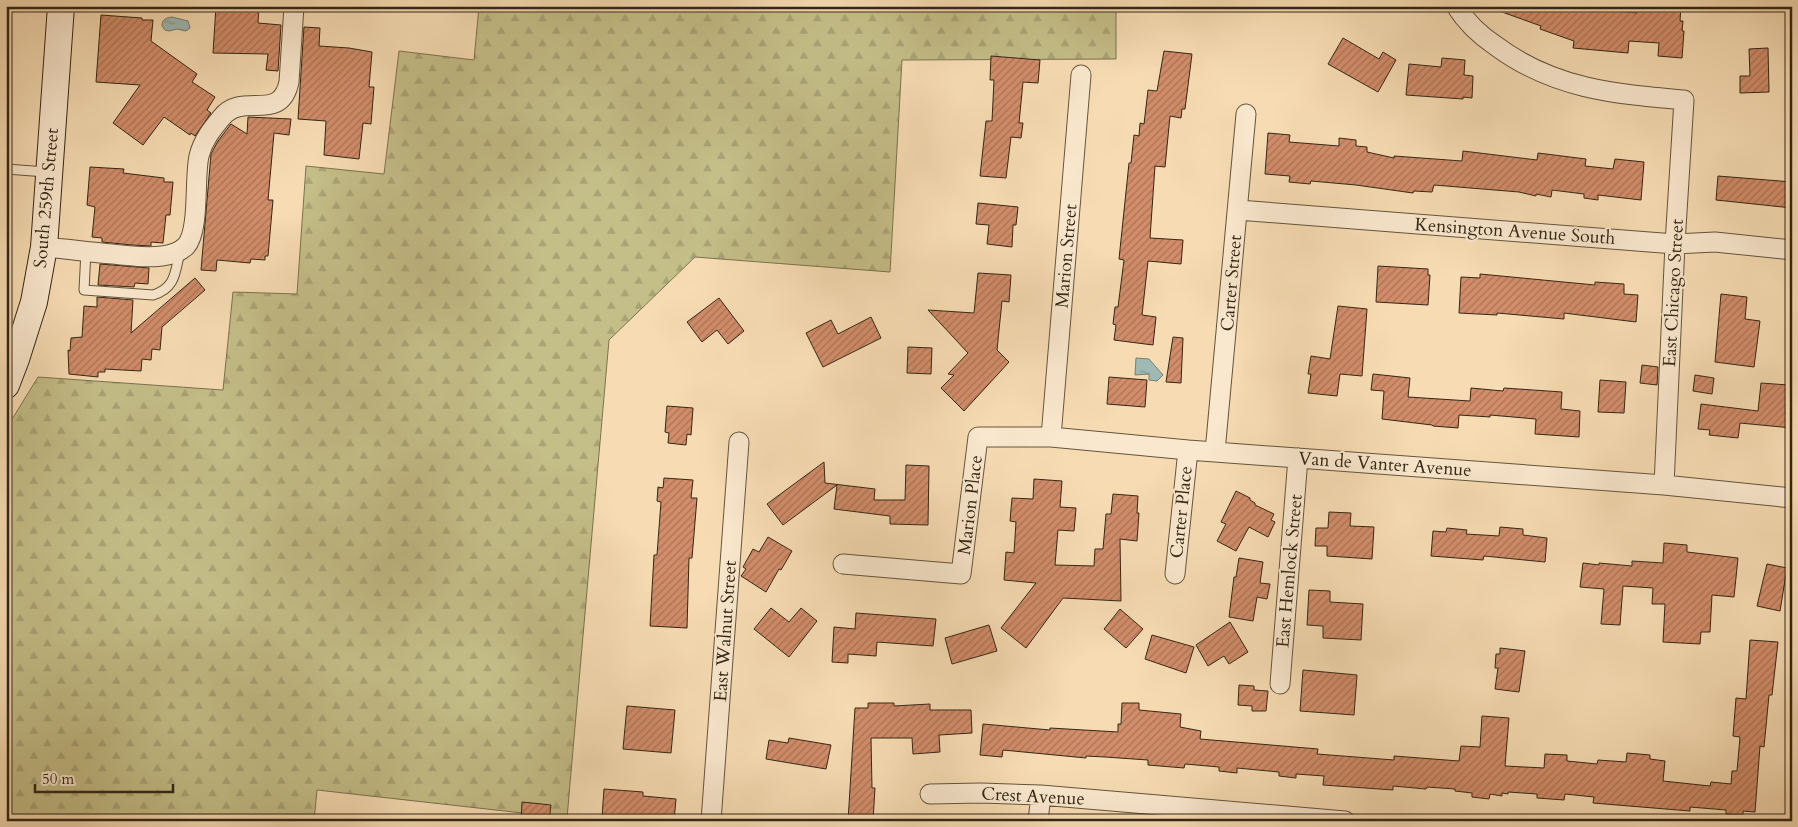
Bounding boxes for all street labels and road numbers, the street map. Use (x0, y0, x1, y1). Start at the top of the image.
street label: South 259th Street (28, 127, 65, 269)
street label: Marion Street (1049, 203, 1084, 309)
street label: Kensington Avenue South (1414, 212, 1616, 251)
street label: East Chicago Street (1657, 218, 1690, 368)
street label: Carter Street (1215, 233, 1248, 332)
street label: Van de Vanter Avenue (1298, 446, 1472, 483)
street label: Marion Place (952, 454, 989, 556)
street label: Carter Place (1164, 465, 1199, 559)
street label: East Hemlock Street (1270, 493, 1309, 649)
street label: East Walnut Street (708, 559, 743, 703)
street label: Crest Avenue (981, 781, 1085, 812)

